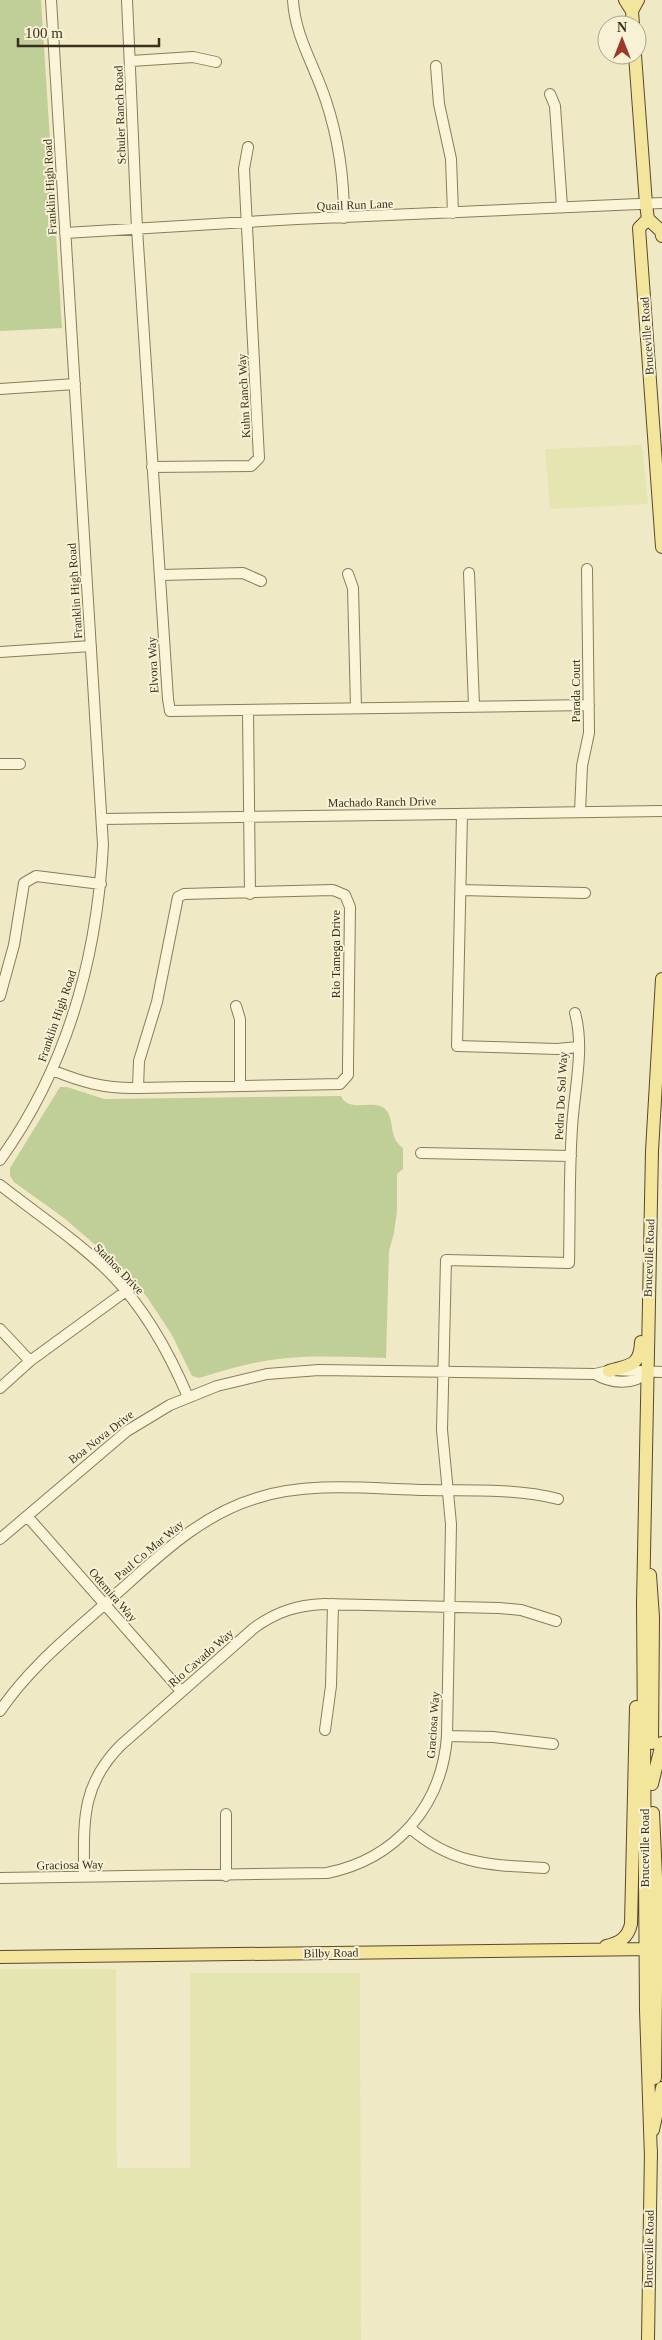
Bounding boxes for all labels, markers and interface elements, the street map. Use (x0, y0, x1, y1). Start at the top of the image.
scale bar (18, 15, 159, 47)
north arrow (597, 15, 647, 65)
text: N (617, 20, 627, 35)
text: 100 m (25, 25, 63, 41)
street label: Schuler Ranch Road (111, 65, 129, 165)
street label: Franklin High Road (40, 139, 60, 235)
street label: Quail Run Lane (316, 197, 394, 213)
street label: Bruceville Road (637, 296, 657, 376)
street label: Kuhn Ranch Way (235, 353, 253, 439)
street label: Franklin High Road (65, 543, 85, 639)
street label: Elvora Way (145, 636, 161, 694)
street label: Parada Court (569, 659, 583, 722)
street label: Machado Ranch Drive (328, 794, 436, 810)
street label: Rio Tamega Drive (329, 910, 343, 998)
street label: Franklin High Road (35, 968, 79, 1064)
street label: Pedra Do Sol Way (552, 1051, 570, 1141)
street label: Bruceville Road (641, 1219, 657, 1297)
street label: Stathos Drive (91, 1241, 147, 1297)
street label: Boa Nova Drive (66, 1407, 136, 1467)
street label: Paul Co Mar Way (112, 1517, 186, 1583)
street label: Odemira Way (86, 1565, 140, 1625)
street label: Rio Cavado Way (166, 1626, 236, 1690)
street label: Graciosa Way (424, 1691, 442, 1759)
street label: Bruceville Road (638, 1809, 652, 1887)
street label: Graciosa Way (36, 1857, 104, 1873)
street label: Bilby Road (303, 1946, 359, 1960)
street label: Bruceville Road (641, 2210, 657, 2288)

